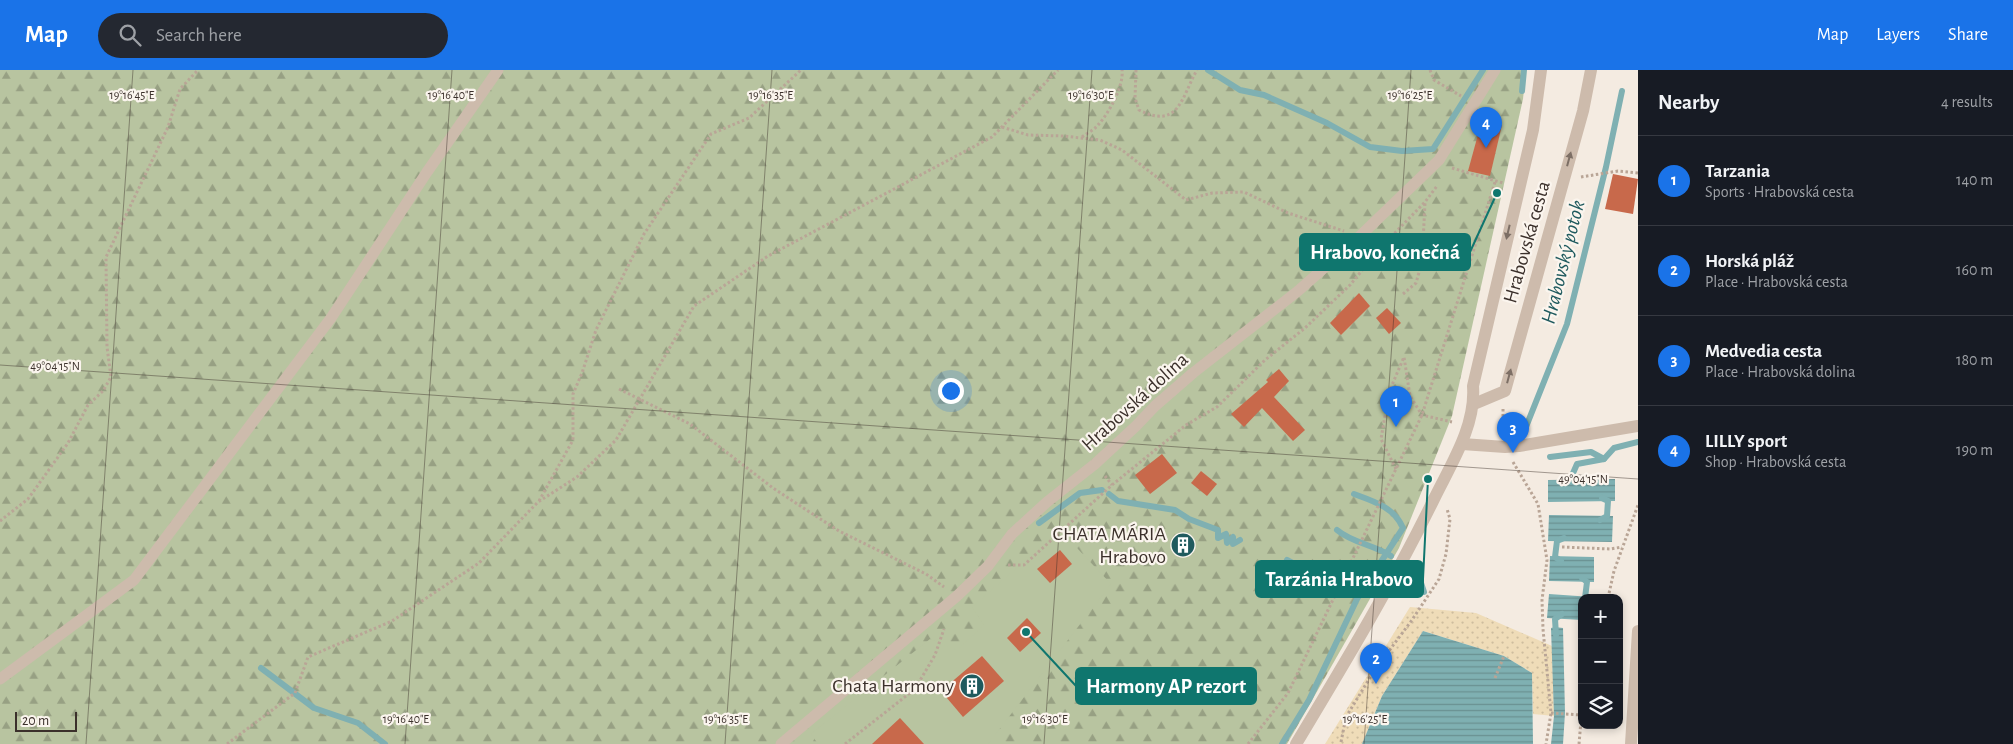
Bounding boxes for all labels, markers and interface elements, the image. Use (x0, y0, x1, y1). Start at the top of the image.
search box (98, 13, 448, 58)
icon: search (116, 21, 144, 49)
text: Map (25, 23, 68, 47)
text: Search here (156, 26, 242, 45)
text: Map (1817, 26, 1848, 44)
text: Layers (1876, 26, 1920, 44)
text: Share (1948, 26, 1988, 44)
text: 19°16'45"E (110, 89, 155, 101)
text: 19°16'40"E (428, 89, 474, 101)
text: 19°16'35"E (749, 89, 793, 101)
text: 19°16'30"E (1068, 89, 1114, 101)
text: 19°16'25"E (1388, 89, 1433, 101)
text: Nearby (1658, 92, 1719, 113)
text: 4 results (1941, 94, 1993, 110)
pin: 4 (1470, 107, 1502, 148)
one-way arrow (1566, 151, 1574, 166)
text: Tarzania (1705, 162, 1770, 181)
text: 1 (1671, 172, 1677, 188)
text: 140 m (1956, 172, 1993, 188)
street label: Hrabovská cesta (1500, 179, 1554, 305)
text: Sports · Hrabovská cesta (1705, 184, 1854, 200)
water label: Hrabovský potok (1538, 198, 1590, 326)
one-way arrow (1504, 225, 1512, 240)
callout: Hrabovo, konečná (1300, 234, 1470, 270)
text: Hrabovo, konečná (1310, 242, 1460, 263)
text: Horská pláž (1705, 252, 1794, 271)
text: 2 (1670, 262, 1678, 278)
text: 160 m (1956, 262, 1993, 278)
text: Place · Hrabovská cesta (1705, 274, 1848, 290)
text: Medvedia cesta (1705, 342, 1822, 361)
street label: Hrabovská dolina (1078, 349, 1192, 455)
text: 3 (1671, 352, 1677, 368)
text: 180 m (1956, 352, 1993, 368)
text: 49°04'15"N (30, 360, 80, 372)
text: Place · Hrabovská dolina (1705, 364, 1855, 380)
one-way arrow (1505, 369, 1513, 384)
your location (938, 378, 964, 404)
pin: 1 (1380, 386, 1412, 427)
pin: 3 (1497, 412, 1529, 453)
text: LILLY sport (1705, 432, 1787, 451)
text: 4 (1670, 442, 1678, 458)
text: 190 m (1956, 442, 1993, 458)
text: Shop · Hrabovská cesta (1705, 454, 1846, 470)
text: 49°04'15"N (1558, 473, 1608, 485)
place label: CHATA MÁRIA Hrabovo (1053, 523, 1166, 567)
building icon: CHATA MÁRIA Hrabovo (1170, 532, 1196, 558)
callout: Tarzánia Hrabovo (1256, 561, 1423, 597)
text: Tarzánia Hrabovo (1265, 569, 1413, 590)
map controls (1578, 594, 1623, 729)
button: + (1578, 594, 1623, 639)
button: − (1578, 639, 1623, 684)
pin: 2 (1360, 643, 1392, 684)
callout: Harmony AP rezort (1076, 668, 1256, 704)
building icon: Chata Harmony (959, 673, 985, 699)
place label: Chata Harmony (832, 676, 954, 696)
text: Harmony AP rezort (1086, 676, 1246, 697)
button: layers (1578, 684, 1623, 729)
scale bar (15, 709, 78, 732)
text: 19°16'40"E (383, 713, 429, 725)
text: 19°16'35"E (704, 713, 748, 725)
text: 19°16'30"E (1022, 713, 1068, 725)
text: 19°16'25"E (1343, 713, 1388, 725)
text: 20 m (22, 714, 49, 728)

